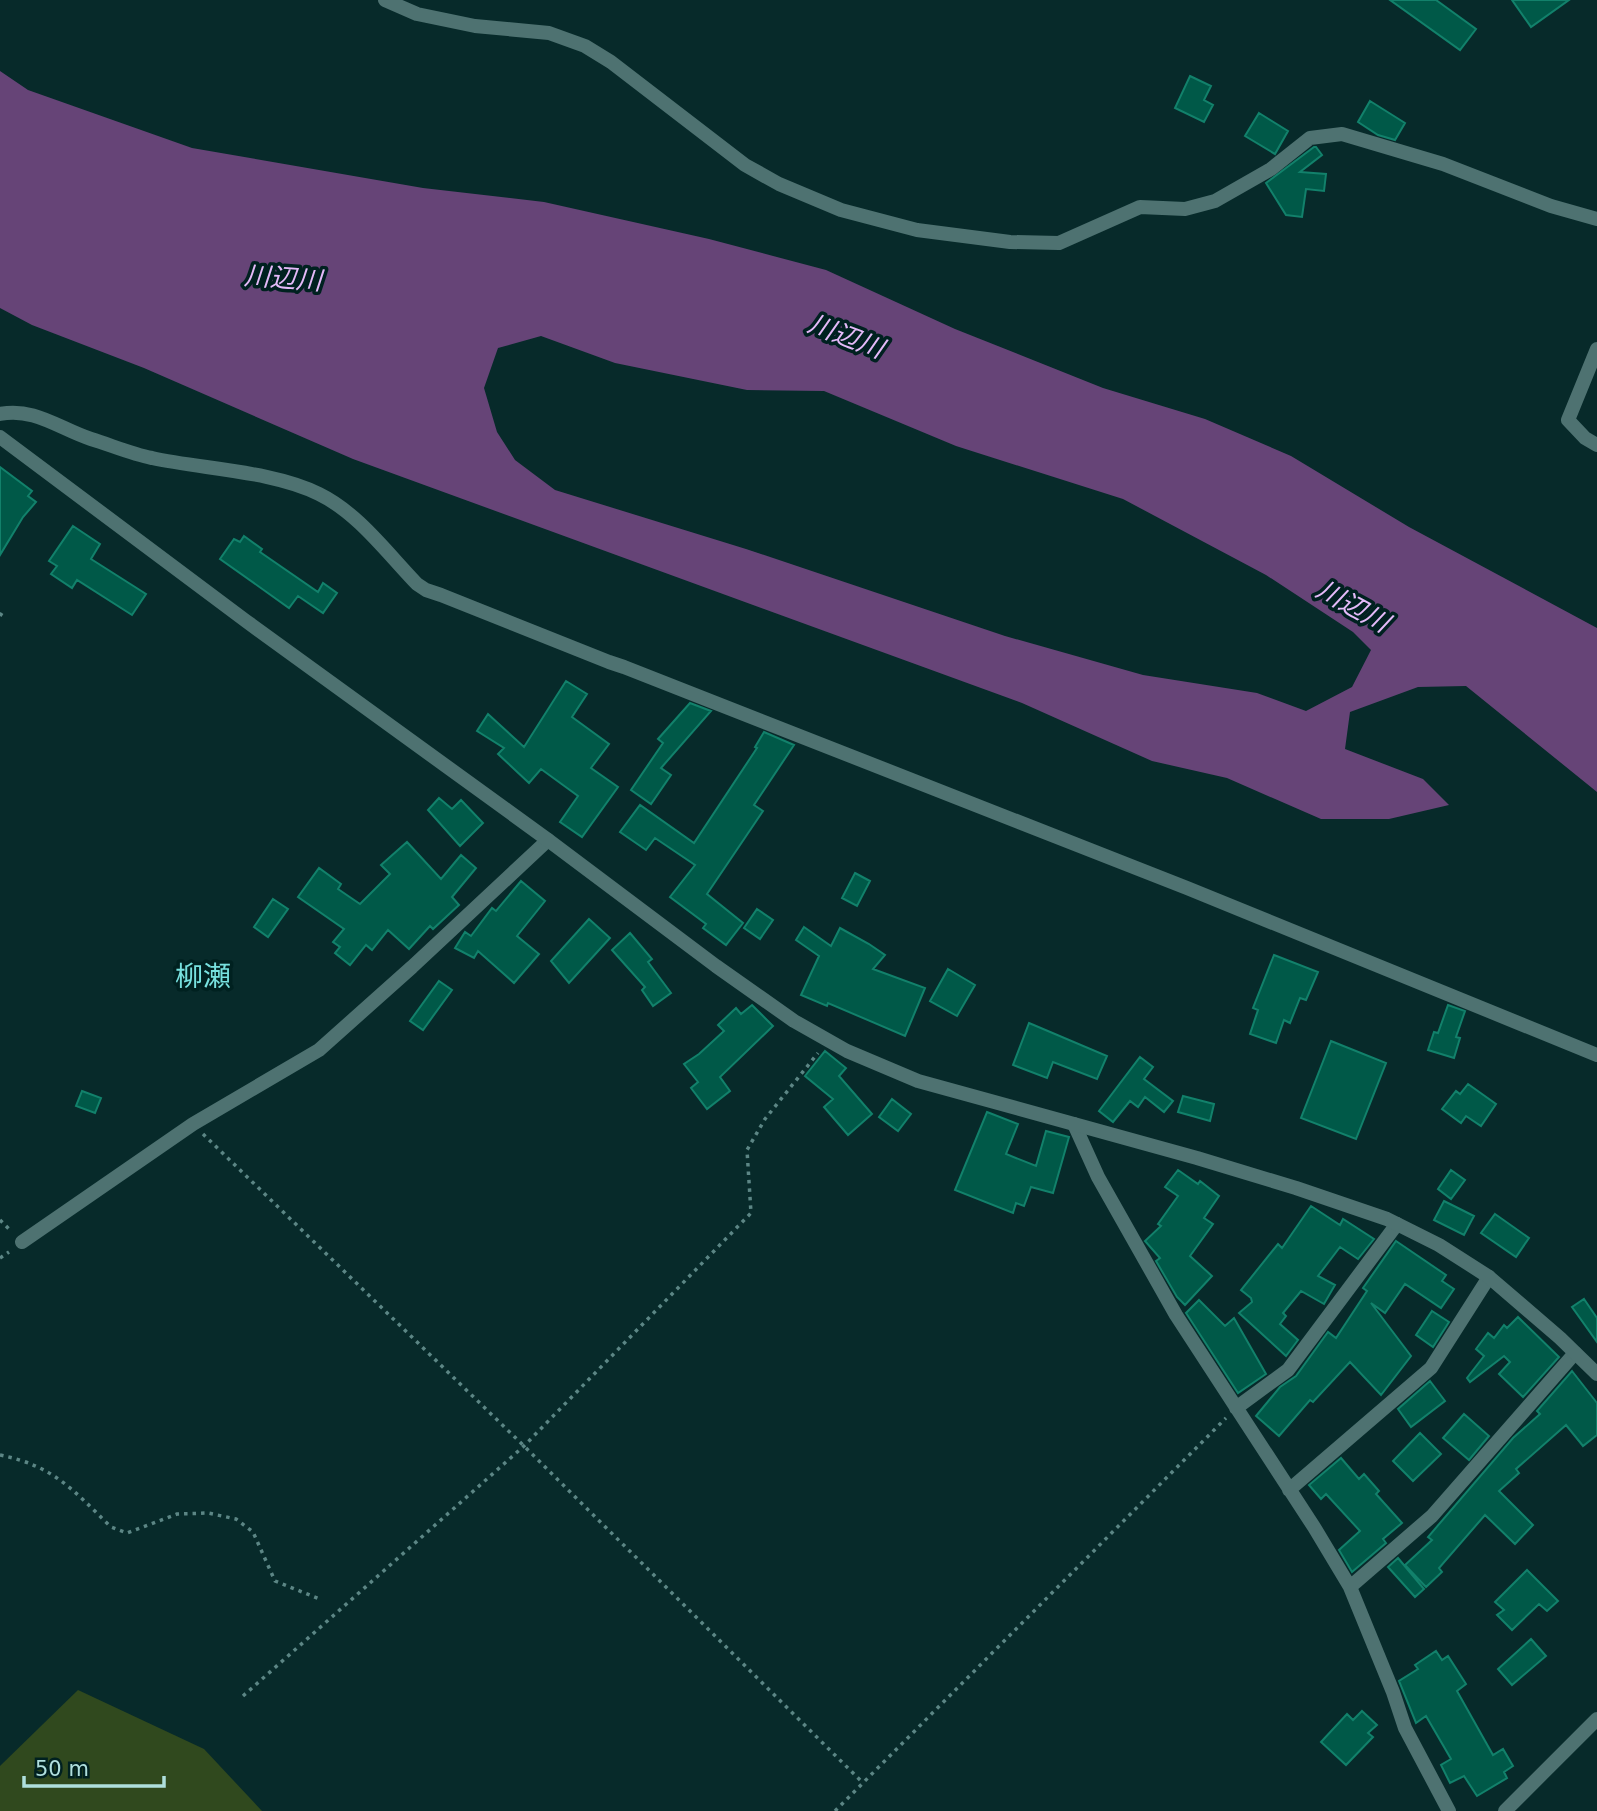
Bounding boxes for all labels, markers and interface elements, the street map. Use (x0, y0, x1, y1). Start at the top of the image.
water label: 川辺川 (243, 260, 326, 296)
water label: 川辺川 (804, 308, 891, 365)
water label: 川辺川 (1312, 574, 1397, 639)
district label: 柳瀬 (175, 960, 231, 993)
scale bar (24, 1744, 164, 1788)
text: 50 m (35, 1757, 89, 1781)

